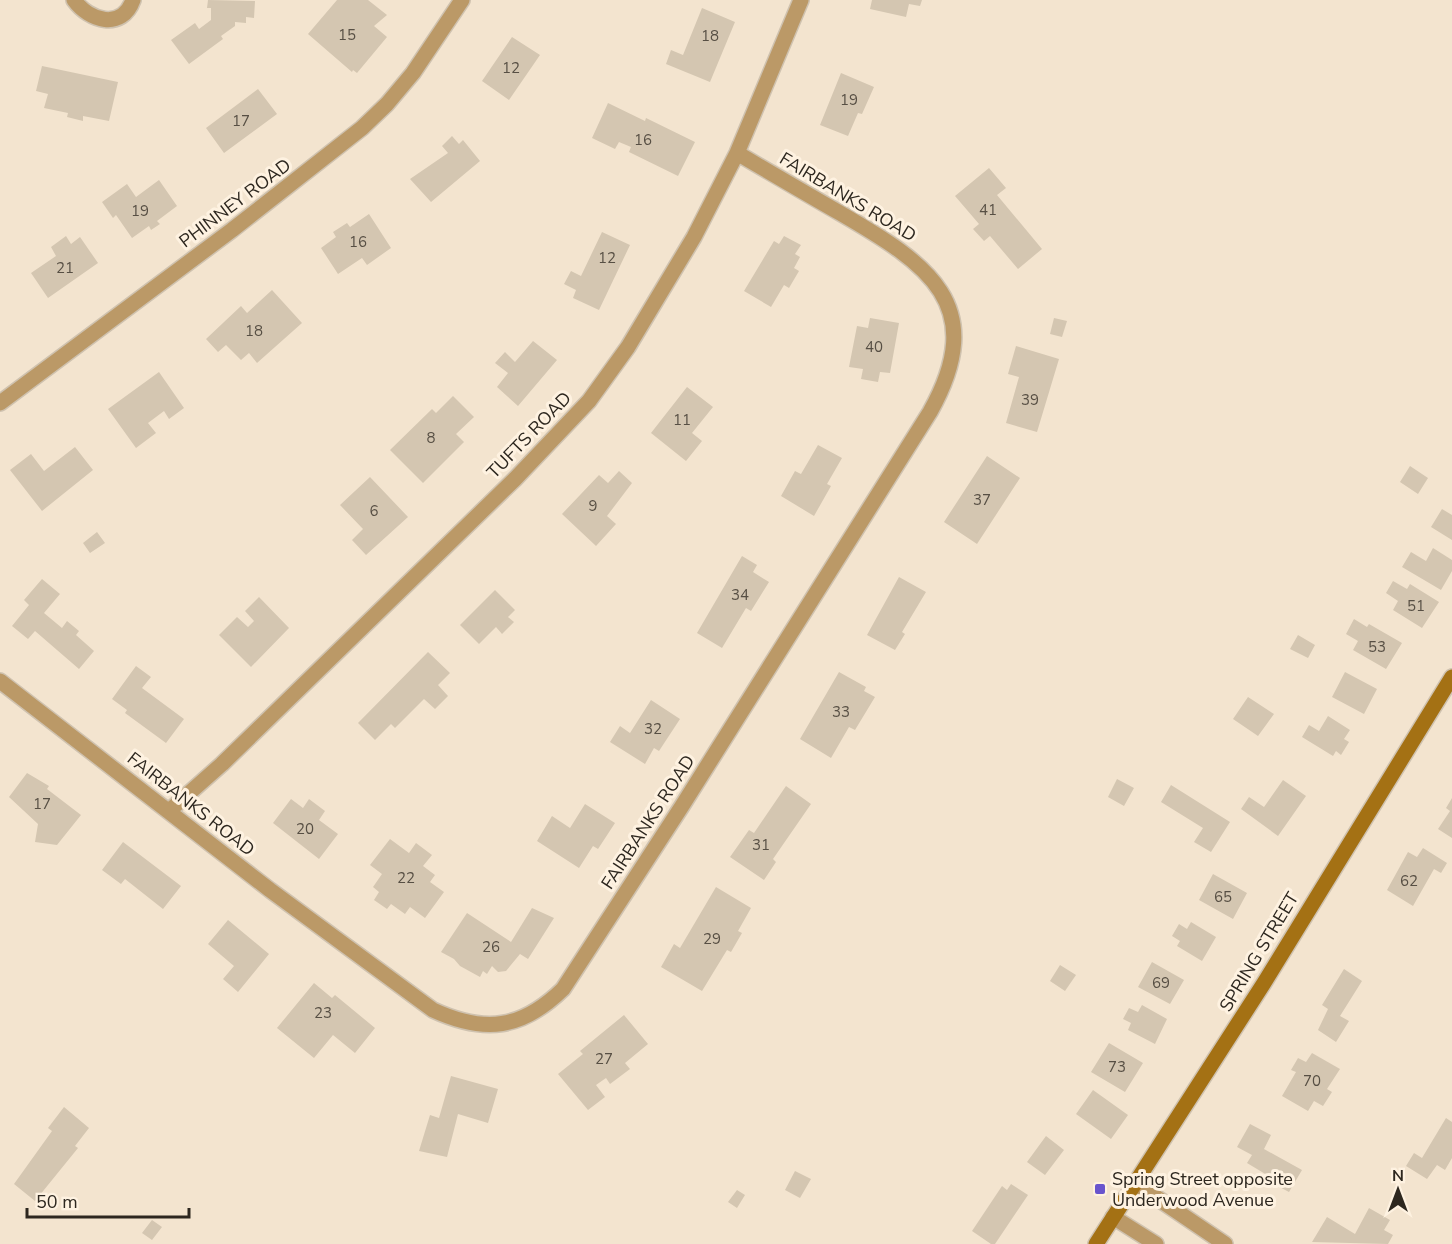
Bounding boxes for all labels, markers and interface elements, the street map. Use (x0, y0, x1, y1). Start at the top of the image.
house number: 15 (338, 25, 356, 45)
house number: 18 (701, 26, 719, 46)
house number: 12 (502, 58, 520, 78)
house number: 19 (840, 90, 858, 110)
house number: 17 (232, 111, 250, 131)
house number: 16 (634, 130, 652, 150)
street label: FAIRBANKS ROAD (775, 147, 921, 247)
street label: PHINNEY ROAD (174, 153, 296, 253)
house number: 41 (979, 200, 997, 220)
house number: 19 (131, 201, 149, 221)
house number: 16 (349, 232, 367, 252)
house number: 12 (598, 248, 616, 268)
house number: 21 (56, 258, 74, 278)
house number: 18 (245, 321, 263, 341)
house number: 40 (865, 337, 883, 357)
street label: TUFTS ROAD (481, 386, 577, 484)
house number: 39 (1021, 390, 1039, 410)
house number: 11 (673, 410, 691, 430)
house number: 8 (426, 428, 436, 448)
house number: 37 (973, 490, 991, 510)
house number: 9 (588, 496, 598, 516)
house number: 6 (369, 501, 379, 521)
house number: 34 (731, 585, 749, 605)
house number: 51 (1407, 596, 1425, 616)
house number: 53 (1368, 637, 1386, 657)
house number: 33 (832, 702, 850, 722)
house number: 32 (644, 719, 662, 739)
street label: FAIRBANKS ROAD (122, 747, 260, 861)
street label: FAIRBANKS ROAD (596, 750, 700, 894)
house number: 17 (33, 794, 51, 814)
house number: 20 (296, 819, 314, 839)
house number: 31 (752, 835, 770, 855)
house number: 22 (397, 868, 415, 888)
house number: 62 (1400, 871, 1418, 891)
house number: 65 (1214, 887, 1232, 907)
street label: SPRING STREET (1214, 888, 1304, 1016)
house number: 29 (703, 929, 721, 949)
house number: 26 (482, 937, 500, 957)
house number: 69 (1152, 973, 1170, 993)
house number: 23 (314, 1003, 332, 1023)
house number: 27 (595, 1049, 613, 1069)
house number: 73 (1108, 1057, 1126, 1077)
house number: 70 (1303, 1071, 1321, 1091)
north arrow (1368, 1160, 1428, 1220)
text: N (1392, 1165, 1404, 1187)
place label: Spring Street opposite Underwood Avenue (1112, 1167, 1293, 1212)
scale bar (27, 1181, 189, 1219)
marker: Spring Street opposite Underwood Avenue (1093, 1182, 1107, 1196)
text: 50 m (36, 1190, 78, 1214)

